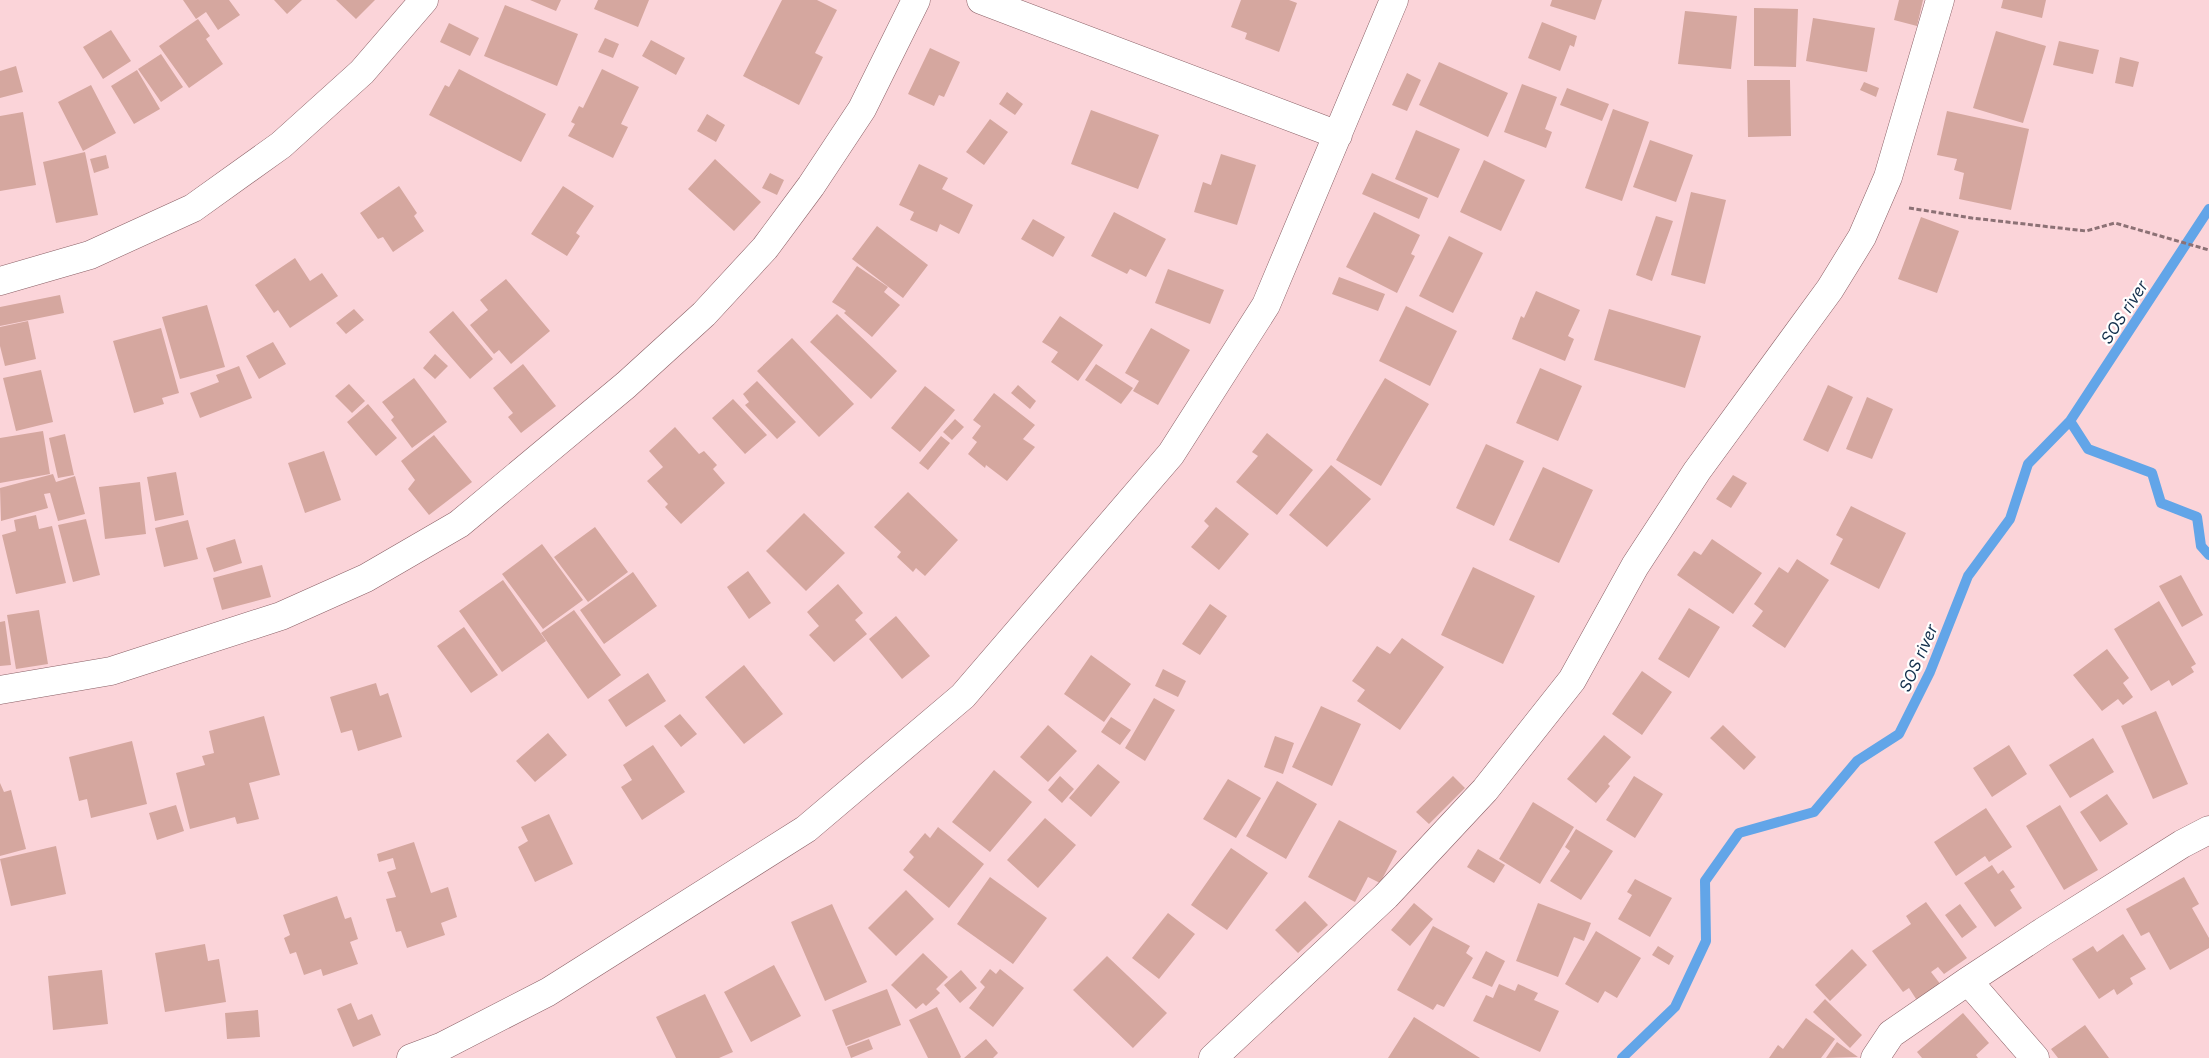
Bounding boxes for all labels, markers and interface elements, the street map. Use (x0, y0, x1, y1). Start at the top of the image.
water label: SOS river (2096, 276, 2152, 347)
water label: SOS river (1894, 620, 1942, 695)

